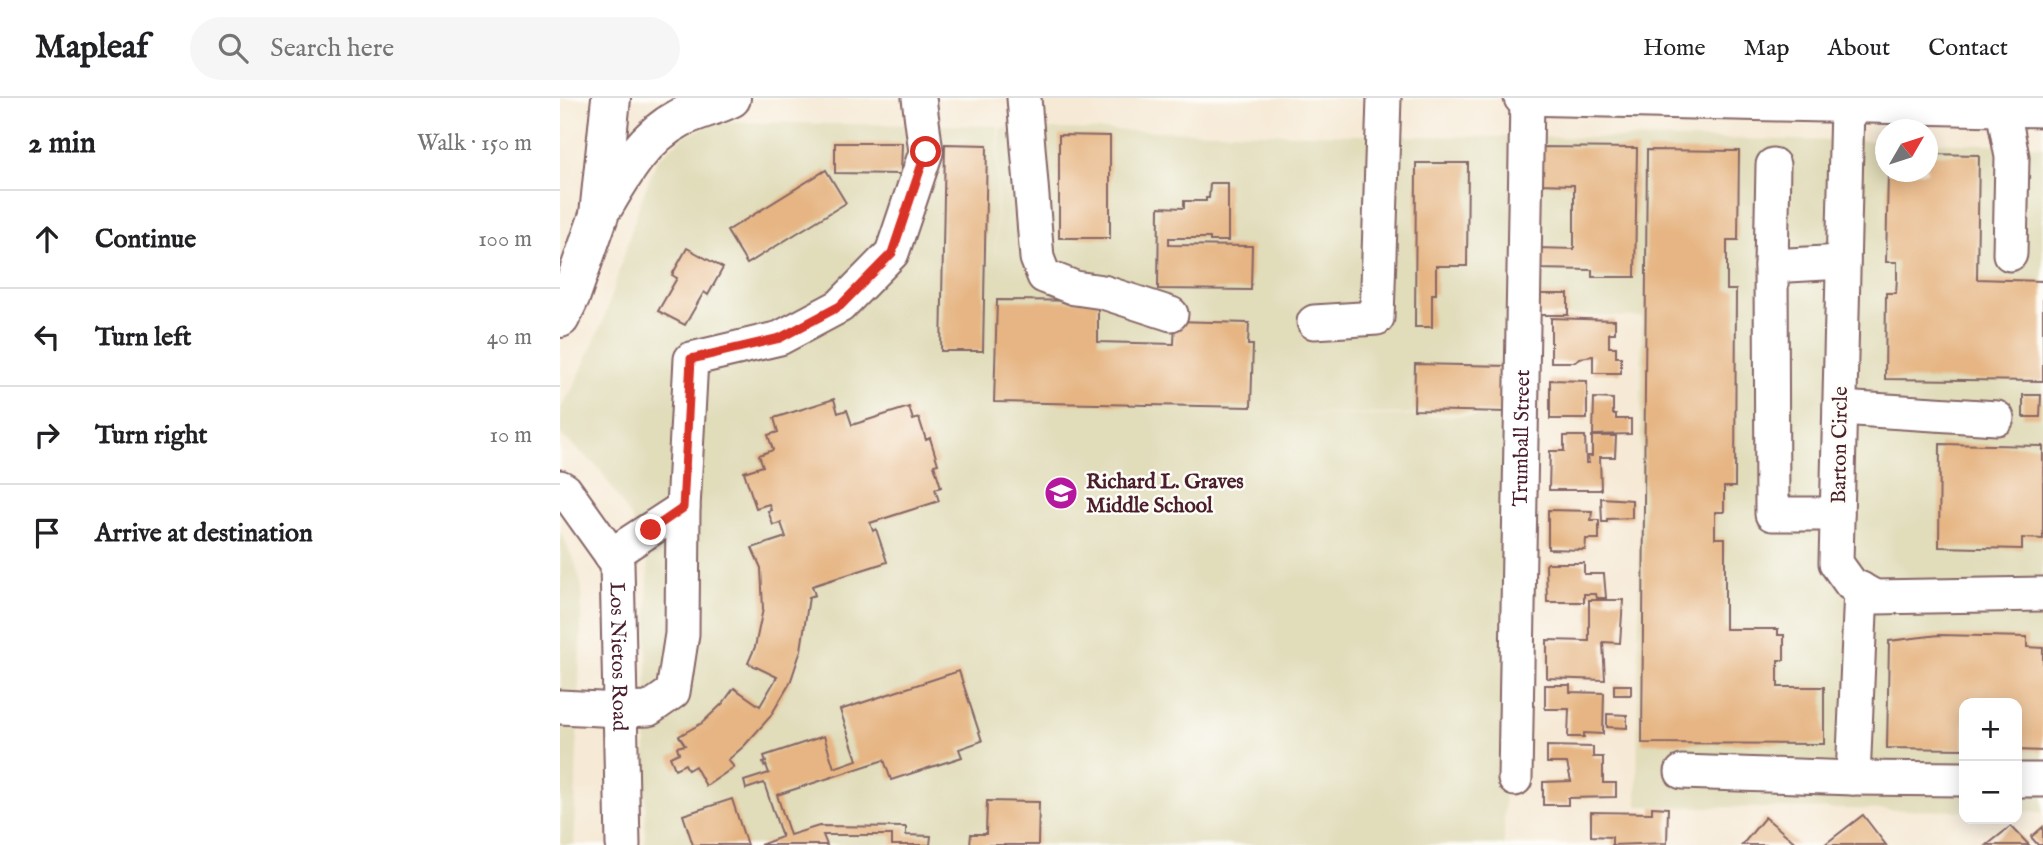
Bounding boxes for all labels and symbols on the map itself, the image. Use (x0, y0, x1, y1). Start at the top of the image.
north arrow (1875, 119, 1938, 182)
route start (910, 136, 941, 167)
street label: Trumball Street (1508, 369, 1537, 507)
street label: Barton Circle (1826, 386, 1855, 504)
place label: Richard L. Graves Middle School (1086, 469, 1244, 520)
school or university icon: Richard L. Graves Middle School (1042, 474, 1080, 512)
route end (635, 514, 666, 545)
street label: Los Nietos Road (602, 581, 633, 732)

